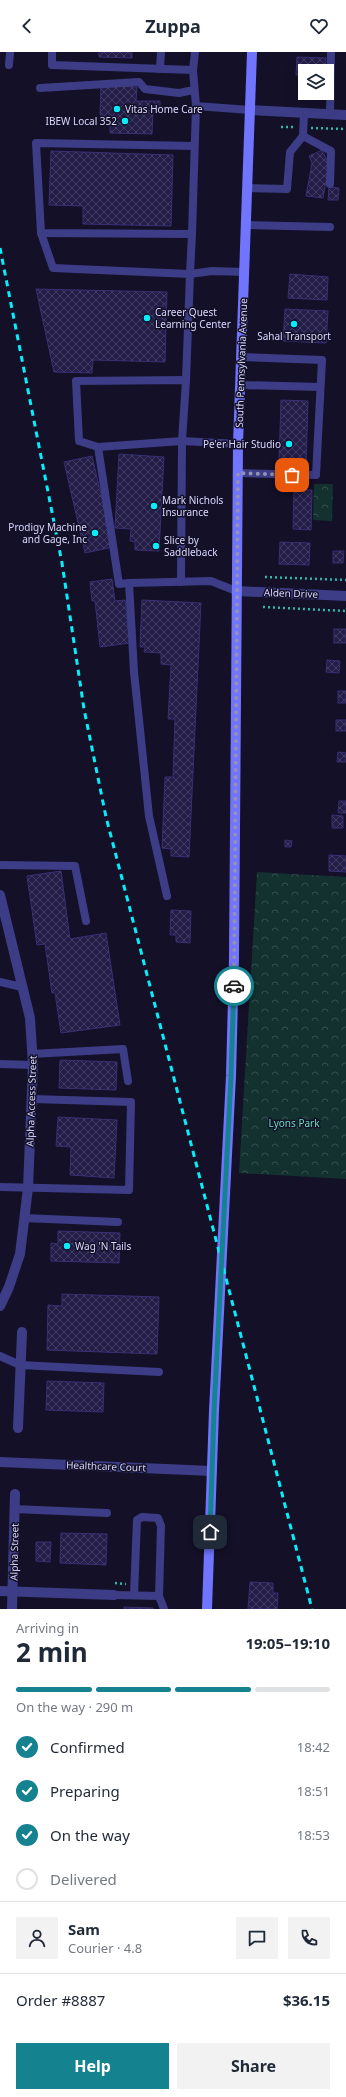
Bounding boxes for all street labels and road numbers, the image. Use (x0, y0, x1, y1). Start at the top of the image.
street label: South Pennsylvania Avenue (232, 298, 250, 428)
street label: Alden Drive (264, 585, 319, 601)
street label: Alpha Access Street (22, 1055, 40, 1147)
street label: Healthcare Court (66, 1458, 147, 1474)
street label: Alpha Street (6, 1523, 22, 1581)

